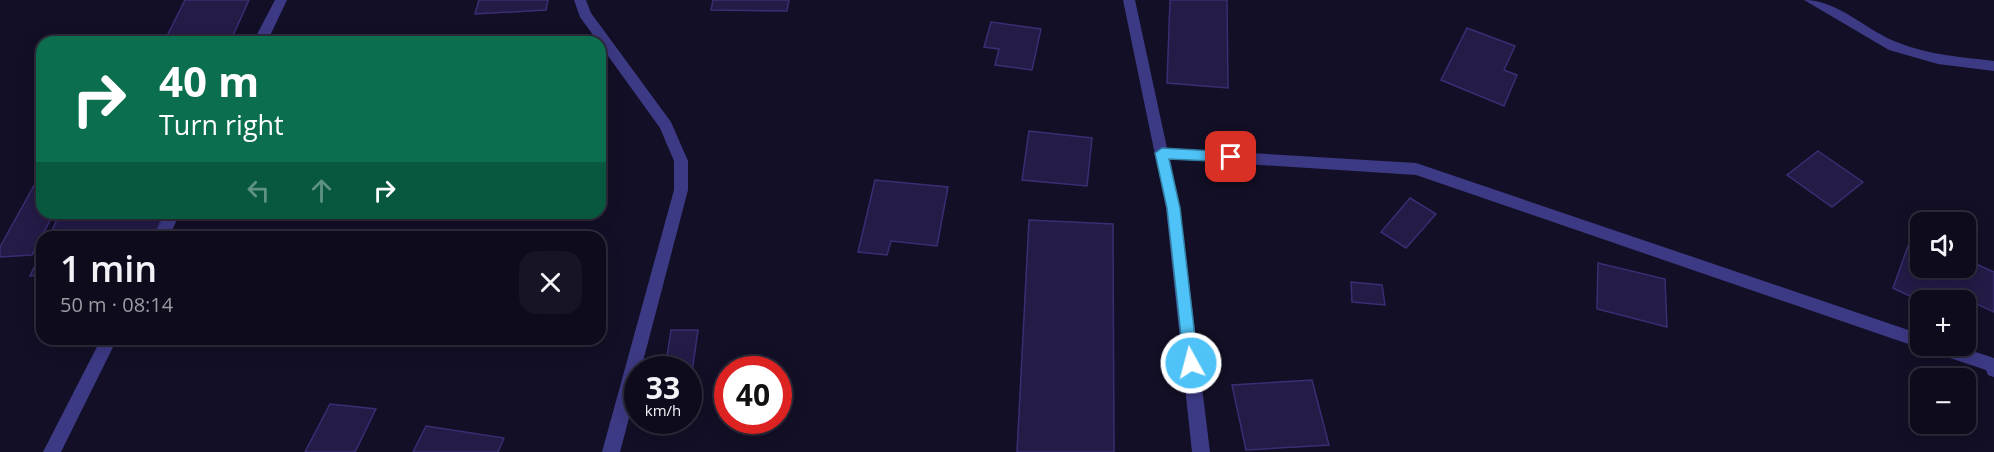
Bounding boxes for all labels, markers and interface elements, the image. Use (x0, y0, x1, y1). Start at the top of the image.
text: 40 m (159, 52, 259, 109)
icon: right (60, 60, 138, 138)
text: Turn right (159, 106, 284, 143)
pin (1205, 131, 1256, 182)
icon: arrive (1214, 140, 1247, 173)
icon: left (242, 174, 275, 207)
icon: ahead (305, 174, 338, 207)
icon: right (368, 174, 401, 207)
map controls (1910, 212, 1976, 434)
button: sound (1910, 212, 1976, 278)
text: 1 min (60, 244, 157, 293)
button: close (519, 251, 582, 314)
button: + (1910, 290, 1976, 356)
text: 50 m · 08:14 (60, 291, 173, 318)
position arrow (1159, 331, 1223, 395)
speed limit sign: 40 (714, 356, 792, 434)
text: 33 (646, 367, 680, 408)
button: − (1910, 368, 1976, 434)
text: km/h (645, 400, 681, 420)

